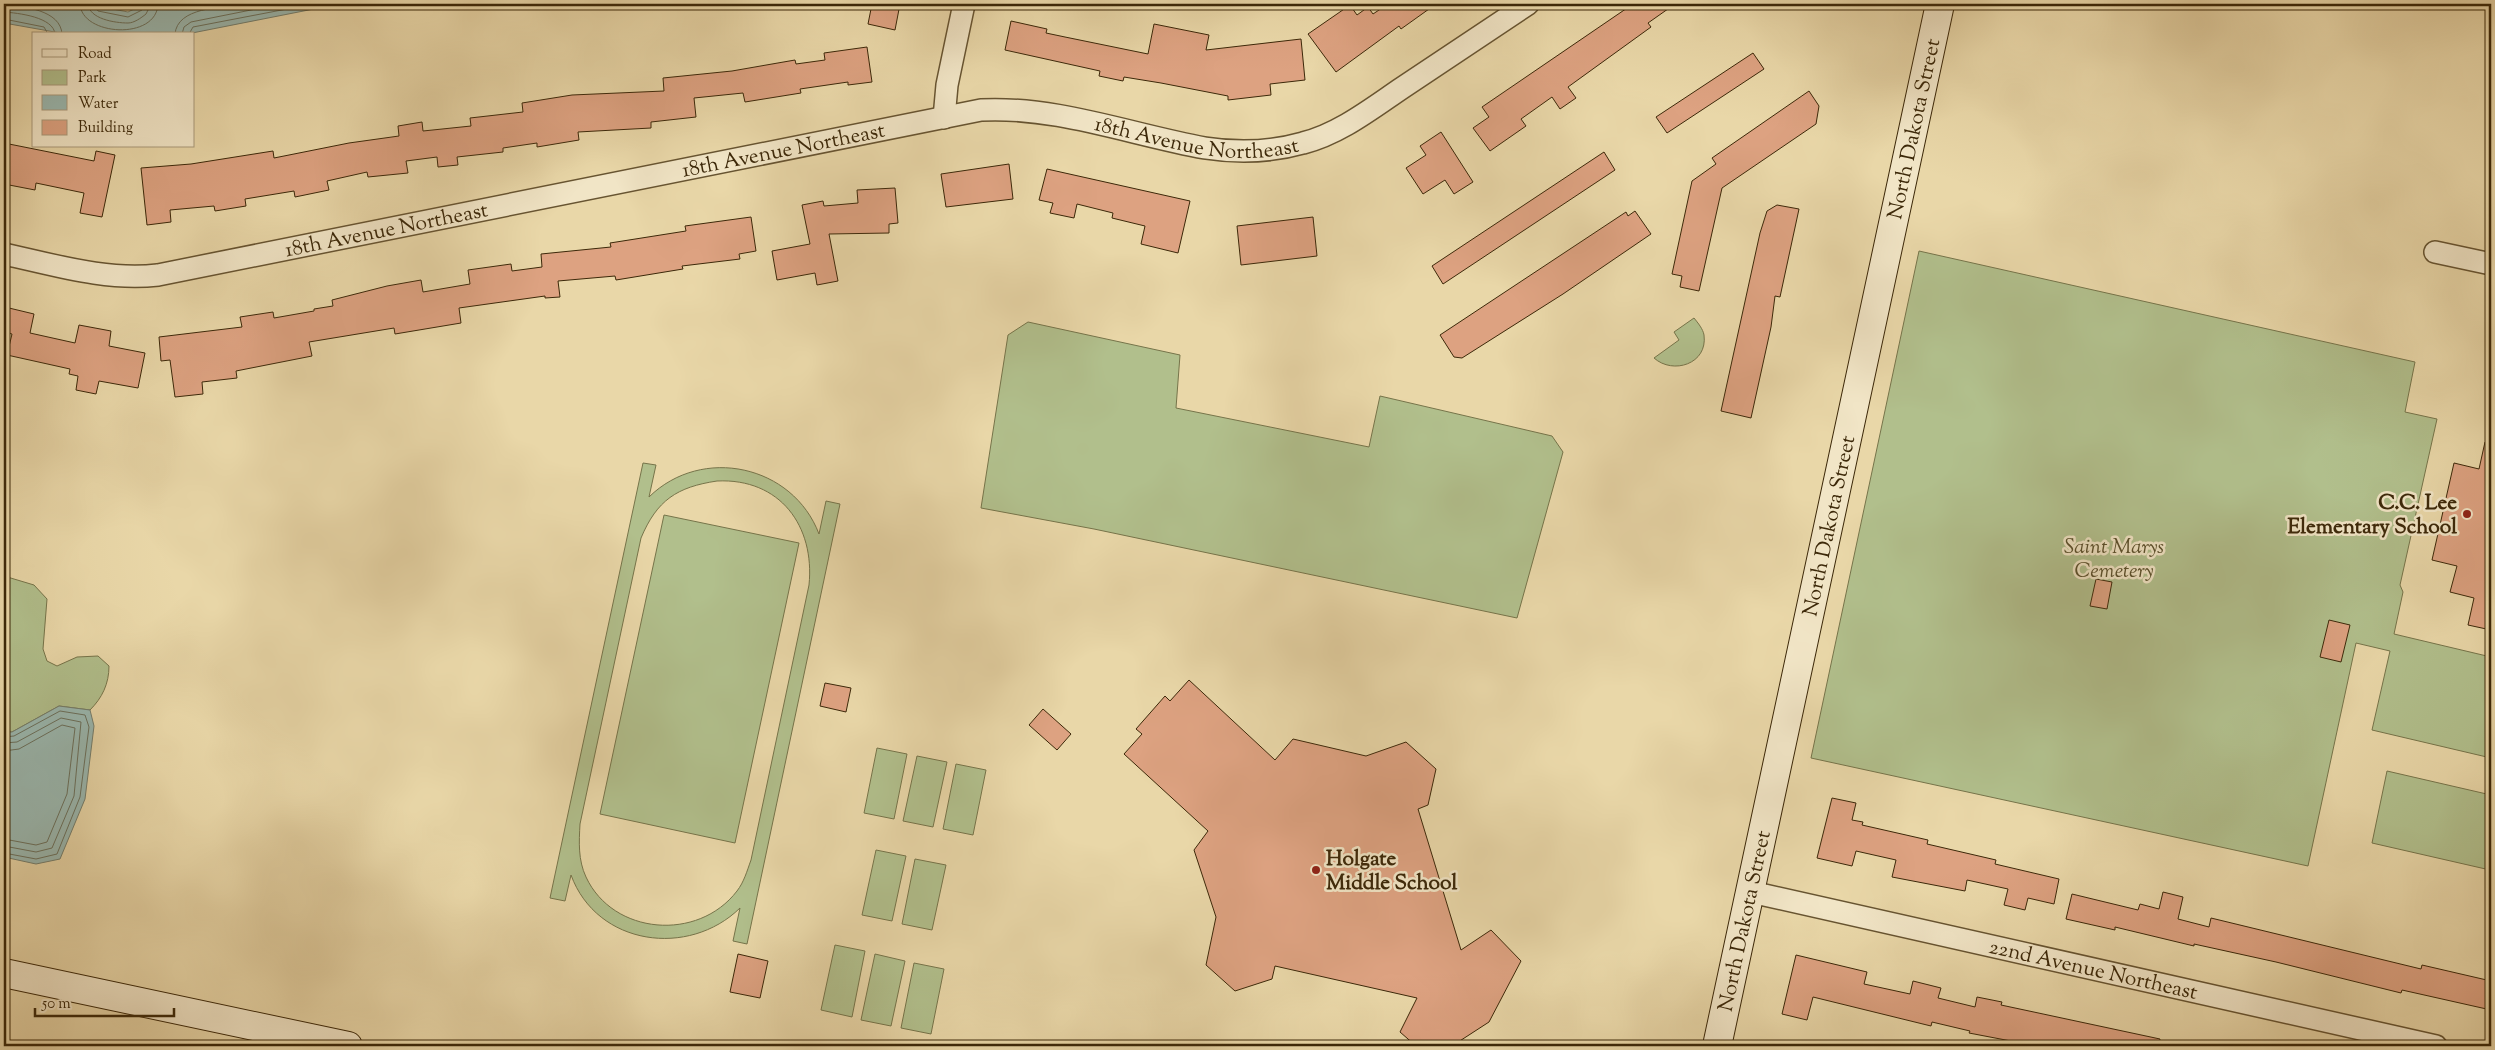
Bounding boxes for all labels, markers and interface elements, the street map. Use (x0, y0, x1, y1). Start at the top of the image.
legend (32, 32, 195, 148)
street label: North Dakota Street (1881, 36, 1949, 222)
text: Road (78, 44, 112, 65)
text: Park (78, 68, 107, 89)
text: Water (78, 94, 119, 115)
street label: 18th Avenue Northeast (1091, 110, 1302, 168)
street label: 18th Avenue Northeast (680, 117, 888, 187)
text: Building (78, 118, 133, 139)
street label: 18th Avenue Northeast (282, 196, 491, 266)
street label: North Dakota Street (1796, 433, 1864, 619)
place label: C.C. Lee Elementary School (2288, 489, 2457, 543)
marker: C.C. Lee Elementary School (2461, 508, 2473, 520)
park label: Saint Marys Cemetery (2064, 533, 2164, 587)
street label: North Dakota Street (1712, 828, 1780, 1014)
place label: Holgate Middle School (1326, 845, 1457, 899)
marker: Holgate Middle School (1310, 864, 1322, 876)
street label: 22nd Avenue Northeast (1986, 933, 2200, 1009)
scale bar (35, 985, 174, 1017)
text: 50 m (41, 994, 71, 1015)

